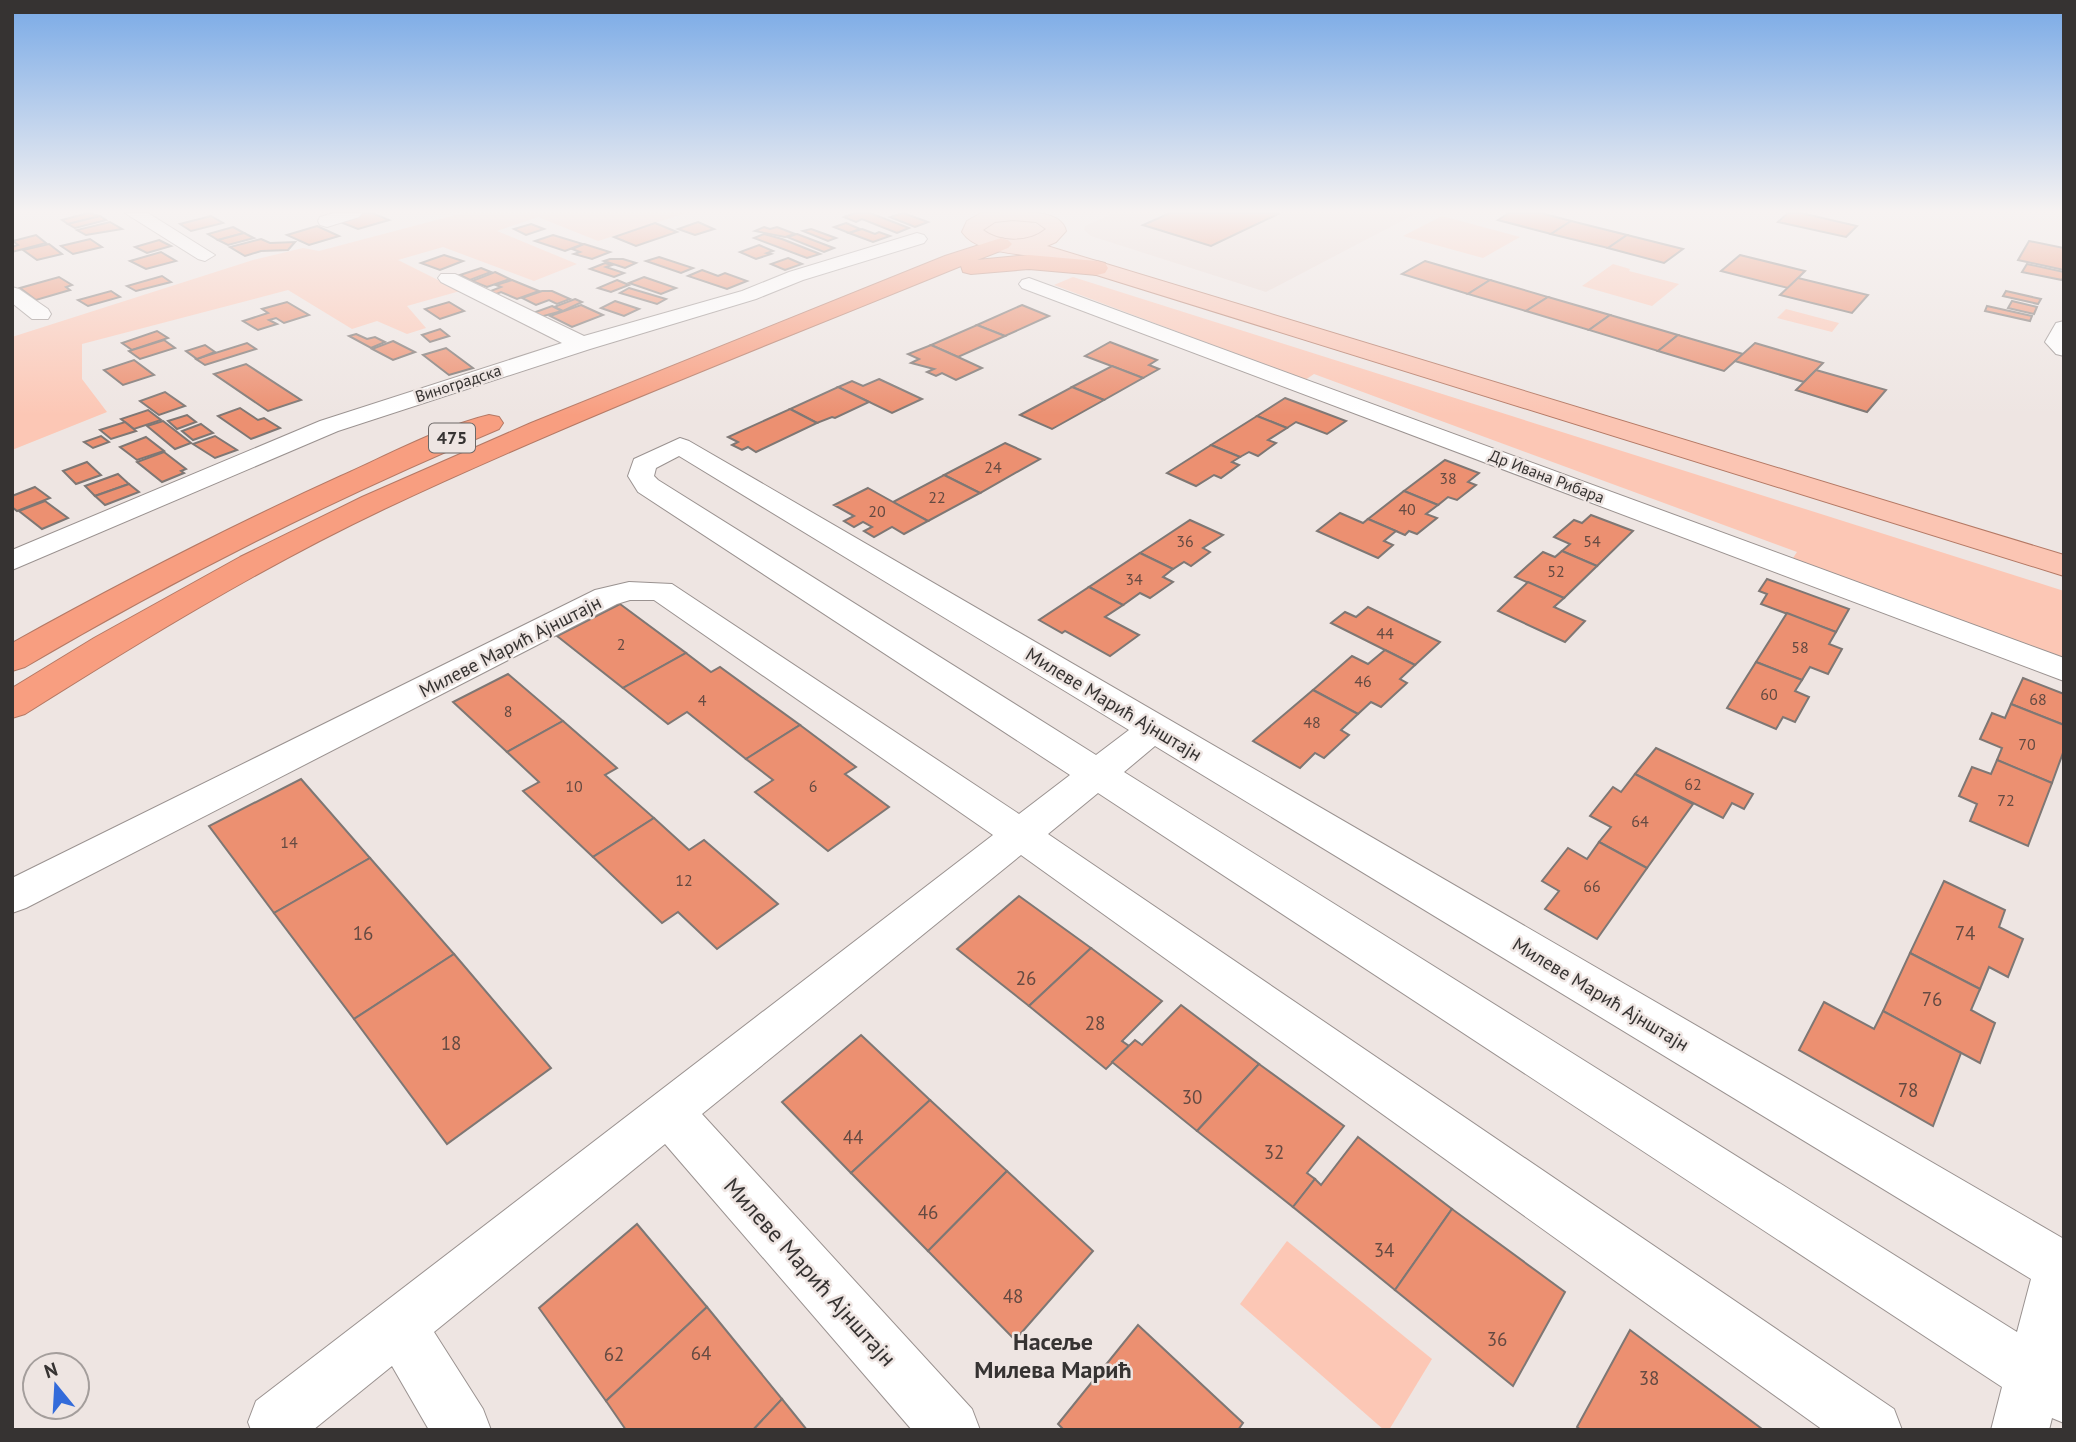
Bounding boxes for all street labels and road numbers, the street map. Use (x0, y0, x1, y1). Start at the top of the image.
street label: Виноградска (412, 360, 504, 406)
road number: 475 (429, 424, 475, 452)
street label: Др Ивана Рибара (1487, 445, 1607, 507)
street label: Милеве Марић Ајнштајн (415, 590, 605, 702)
street label: Милеве Марић Ајнштајн (1021, 642, 1207, 766)
street label: Милеве Марић Ајнштајн (1508, 932, 1694, 1056)
street label: Милеве Марић Ајнштајн (718, 1171, 903, 1372)

